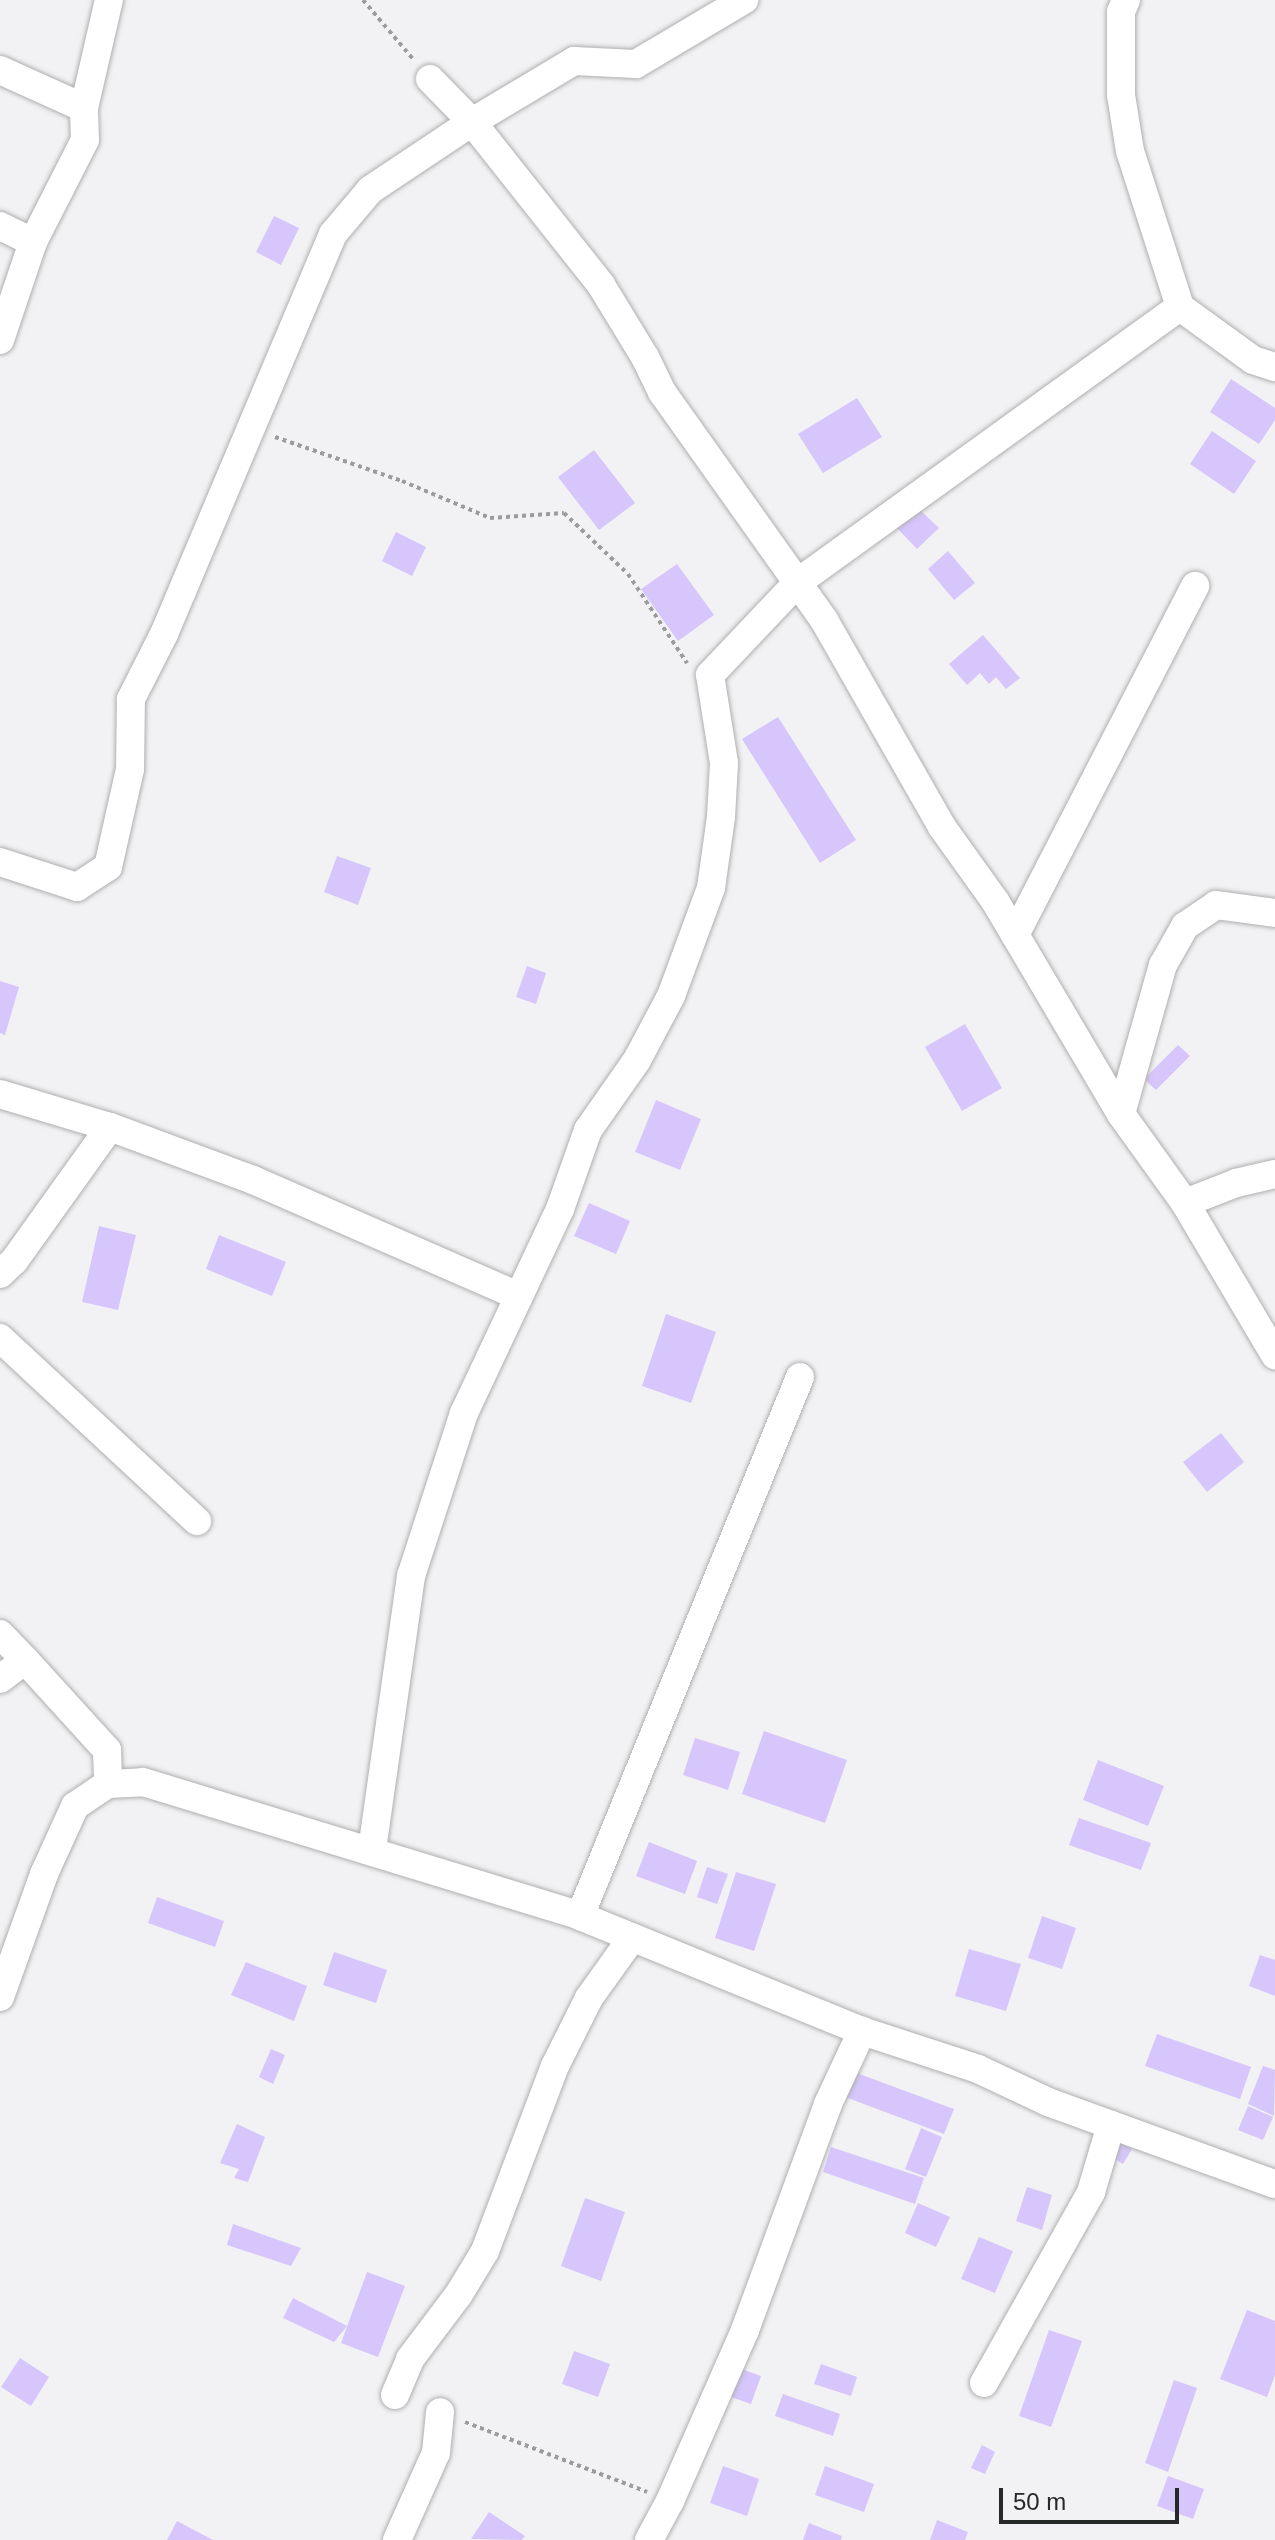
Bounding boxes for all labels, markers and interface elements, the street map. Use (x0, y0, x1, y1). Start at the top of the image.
scale bar (1003, 2472, 1183, 2522)
text: 50 m (1013, 2488, 1066, 2515)

